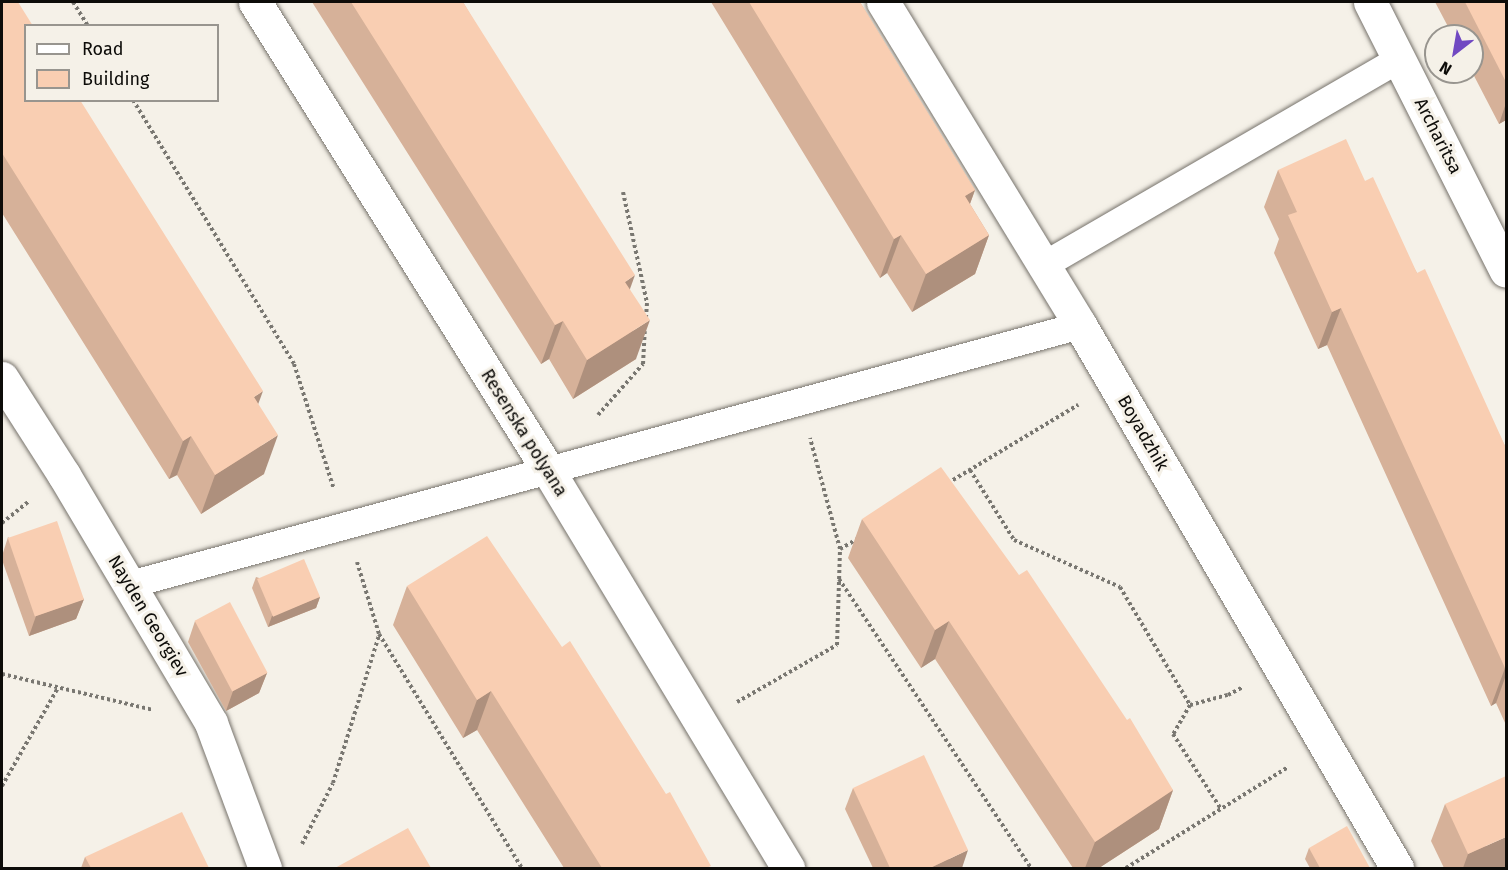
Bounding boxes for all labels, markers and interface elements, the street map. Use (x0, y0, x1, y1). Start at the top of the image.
legend (24, 24, 219, 102)
north arrow (1424, 24, 1484, 84)
text: Road (82, 38, 124, 60)
text: N (1436, 57, 1455, 79)
text: Building (82, 68, 149, 90)
street label: Archaritsa (1410, 94, 1466, 178)
street label: Resenska polyana (476, 365, 572, 501)
street label: Boyadzhik (1113, 392, 1173, 474)
street label: Nayden Georgiev (103, 551, 193, 681)

